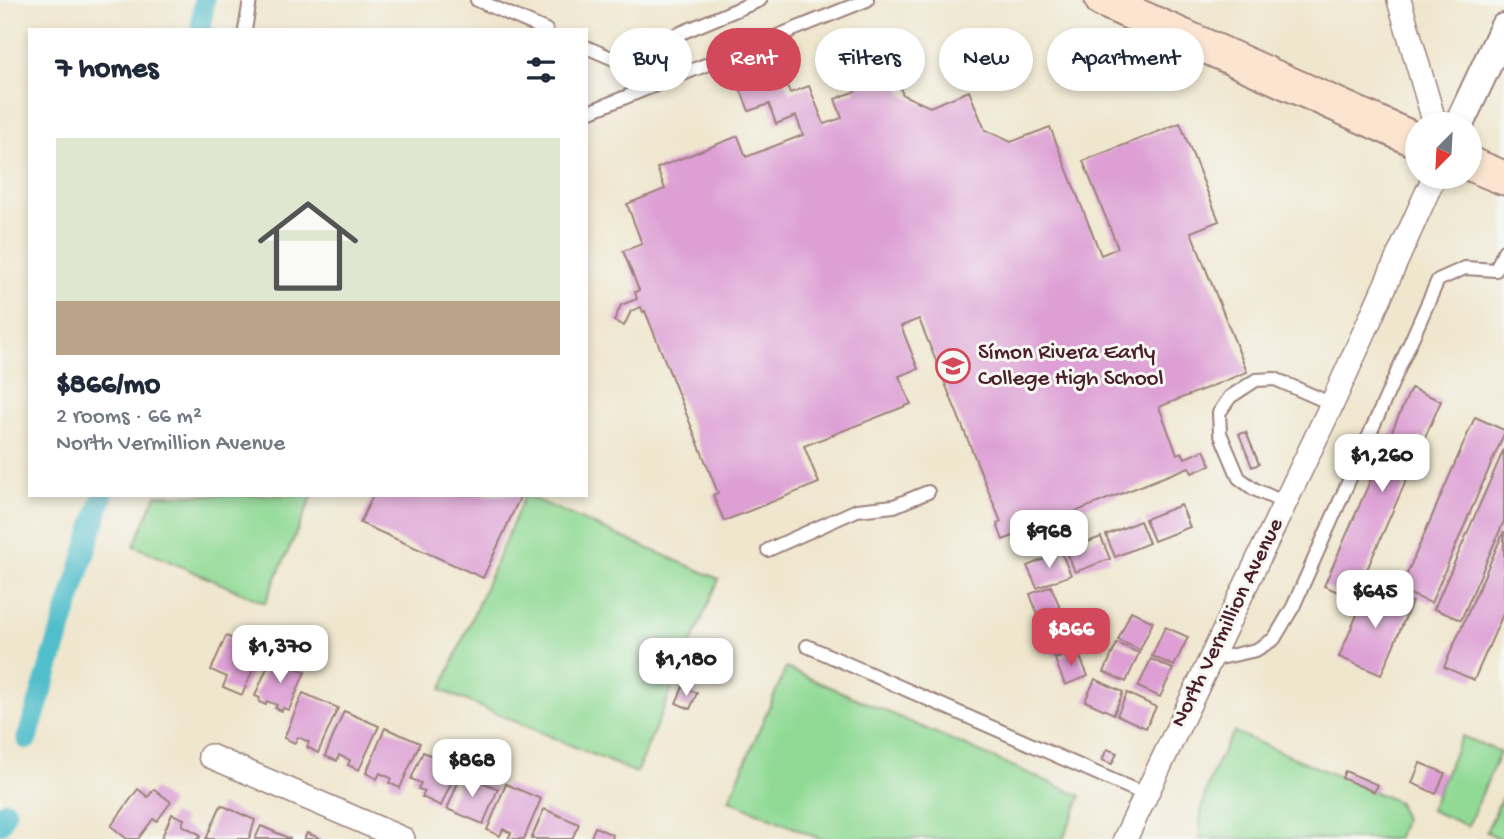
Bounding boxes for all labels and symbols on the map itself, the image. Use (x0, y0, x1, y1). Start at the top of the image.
north arrow (1405, 112, 1482, 189)
place label: Símon Rivera Early College High School (978, 340, 1164, 393)
school or university icon: Símon Rivera Early College High School (934, 347, 972, 385)
pin: $1,260 (1325, 434, 1439, 494)
pin: $968 (1008, 510, 1090, 570)
street label: North Vermillion Avenue (1166, 513, 1291, 732)
pin: $645 (1334, 570, 1416, 630)
pin: $866 (1030, 608, 1112, 668)
pin: $1,370 (223, 626, 337, 685)
pin: $1,180 (629, 638, 743, 698)
pin: $868 (431, 740, 513, 799)

